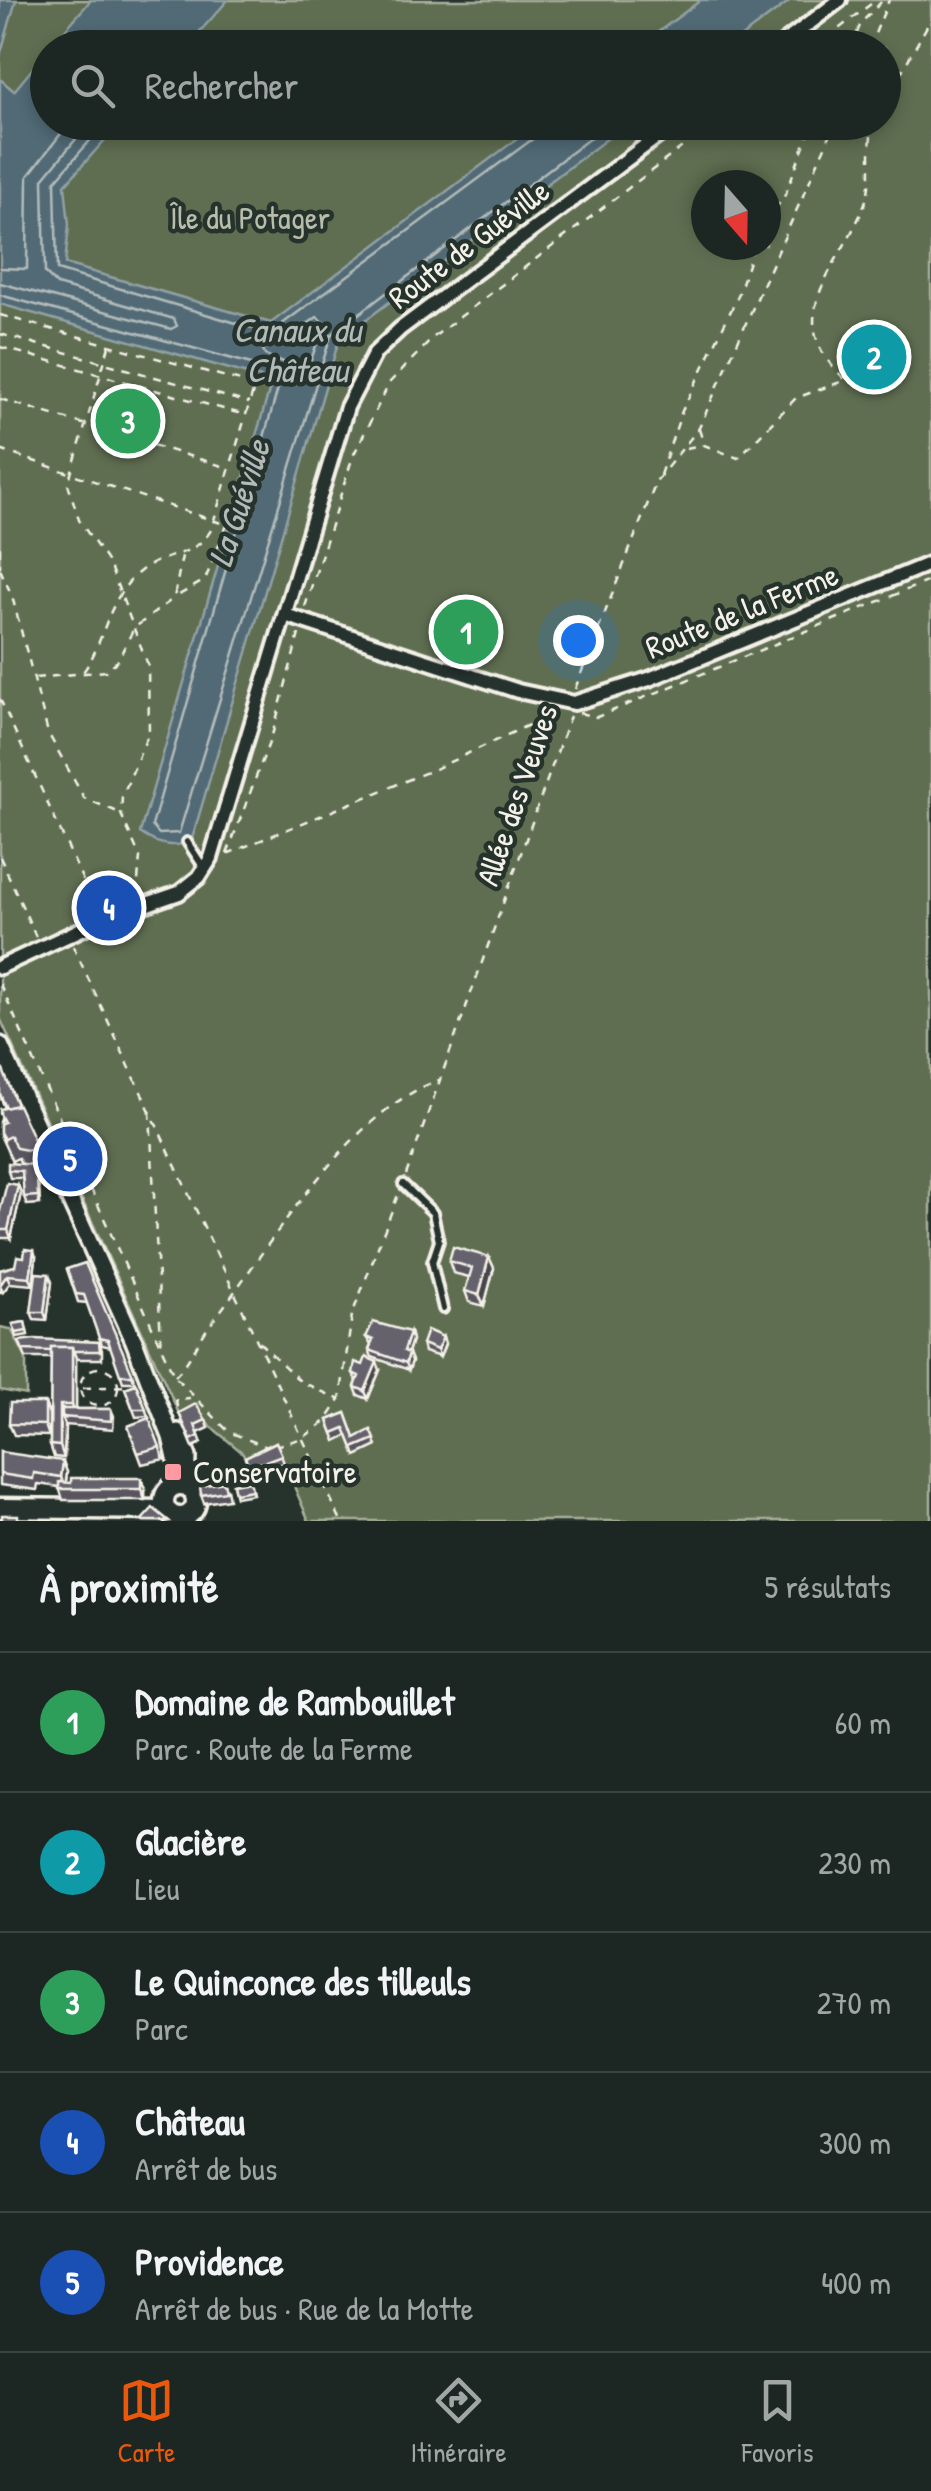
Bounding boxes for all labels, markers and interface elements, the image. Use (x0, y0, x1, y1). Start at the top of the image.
search box (30, 30, 901, 140)
icon: search (65, 58, 120, 113)
text: Rechercher (145, 59, 298, 111)
street label: Route de Guéville (379, 169, 558, 318)
north arrow (691, 170, 781, 260)
park label: Île du Potager (169, 196, 330, 239)
water label: Canaux du Château (233, 306, 364, 393)
pin: 2 (842, 320, 906, 394)
pin: 3 (96, 384, 160, 458)
water label: La Guéville (196, 432, 282, 572)
street label: Route de la Ferme (639, 552, 845, 669)
pin: 1 (434, 594, 498, 670)
your location (553, 615, 604, 666)
street label: Allée des Veuves (466, 699, 568, 891)
pin: 4 (76, 870, 142, 946)
pin: 5 (38, 1122, 102, 1196)
place label: Conservatoire (193, 1450, 357, 1493)
marker: Conservatoire (162, 1461, 184, 1483)
text: À proximité (40, 1558, 219, 1615)
text: 5 résultats (765, 1565, 891, 1608)
text: Domaine de Rambouillet (135, 1675, 455, 1727)
text: 1 (67, 1701, 78, 1744)
text: 60 m (835, 1701, 891, 1744)
text: Parc · Route de la Ferme (135, 1727, 413, 1770)
text: Glacière (135, 1815, 246, 1867)
text: 2 (65, 1841, 80, 1884)
text: 230 m (818, 1841, 891, 1884)
text: Lieu (135, 1867, 180, 1910)
text: Le Quinconce des tilleuls (135, 1955, 471, 2007)
text: 3 (65, 1981, 80, 2024)
text: 270 m (817, 1981, 891, 2024)
text: Parc (135, 2007, 188, 2050)
text: Château (135, 2095, 245, 2147)
text: 4 (66, 2121, 79, 2164)
text: 300 m (819, 2121, 891, 2164)
text: Arrêt de bus (135, 2147, 277, 2190)
text: Providence (135, 2235, 284, 2287)
text: 5 (66, 2261, 79, 2304)
text: 400 m (821, 2261, 891, 2304)
text: Arrêt de bus · Rue de la Motte (135, 2287, 473, 2330)
tab: Carte (118, 2373, 175, 2471)
tab: Itinéraire (410, 2373, 507, 2471)
tab: Favoris (742, 2373, 813, 2471)

